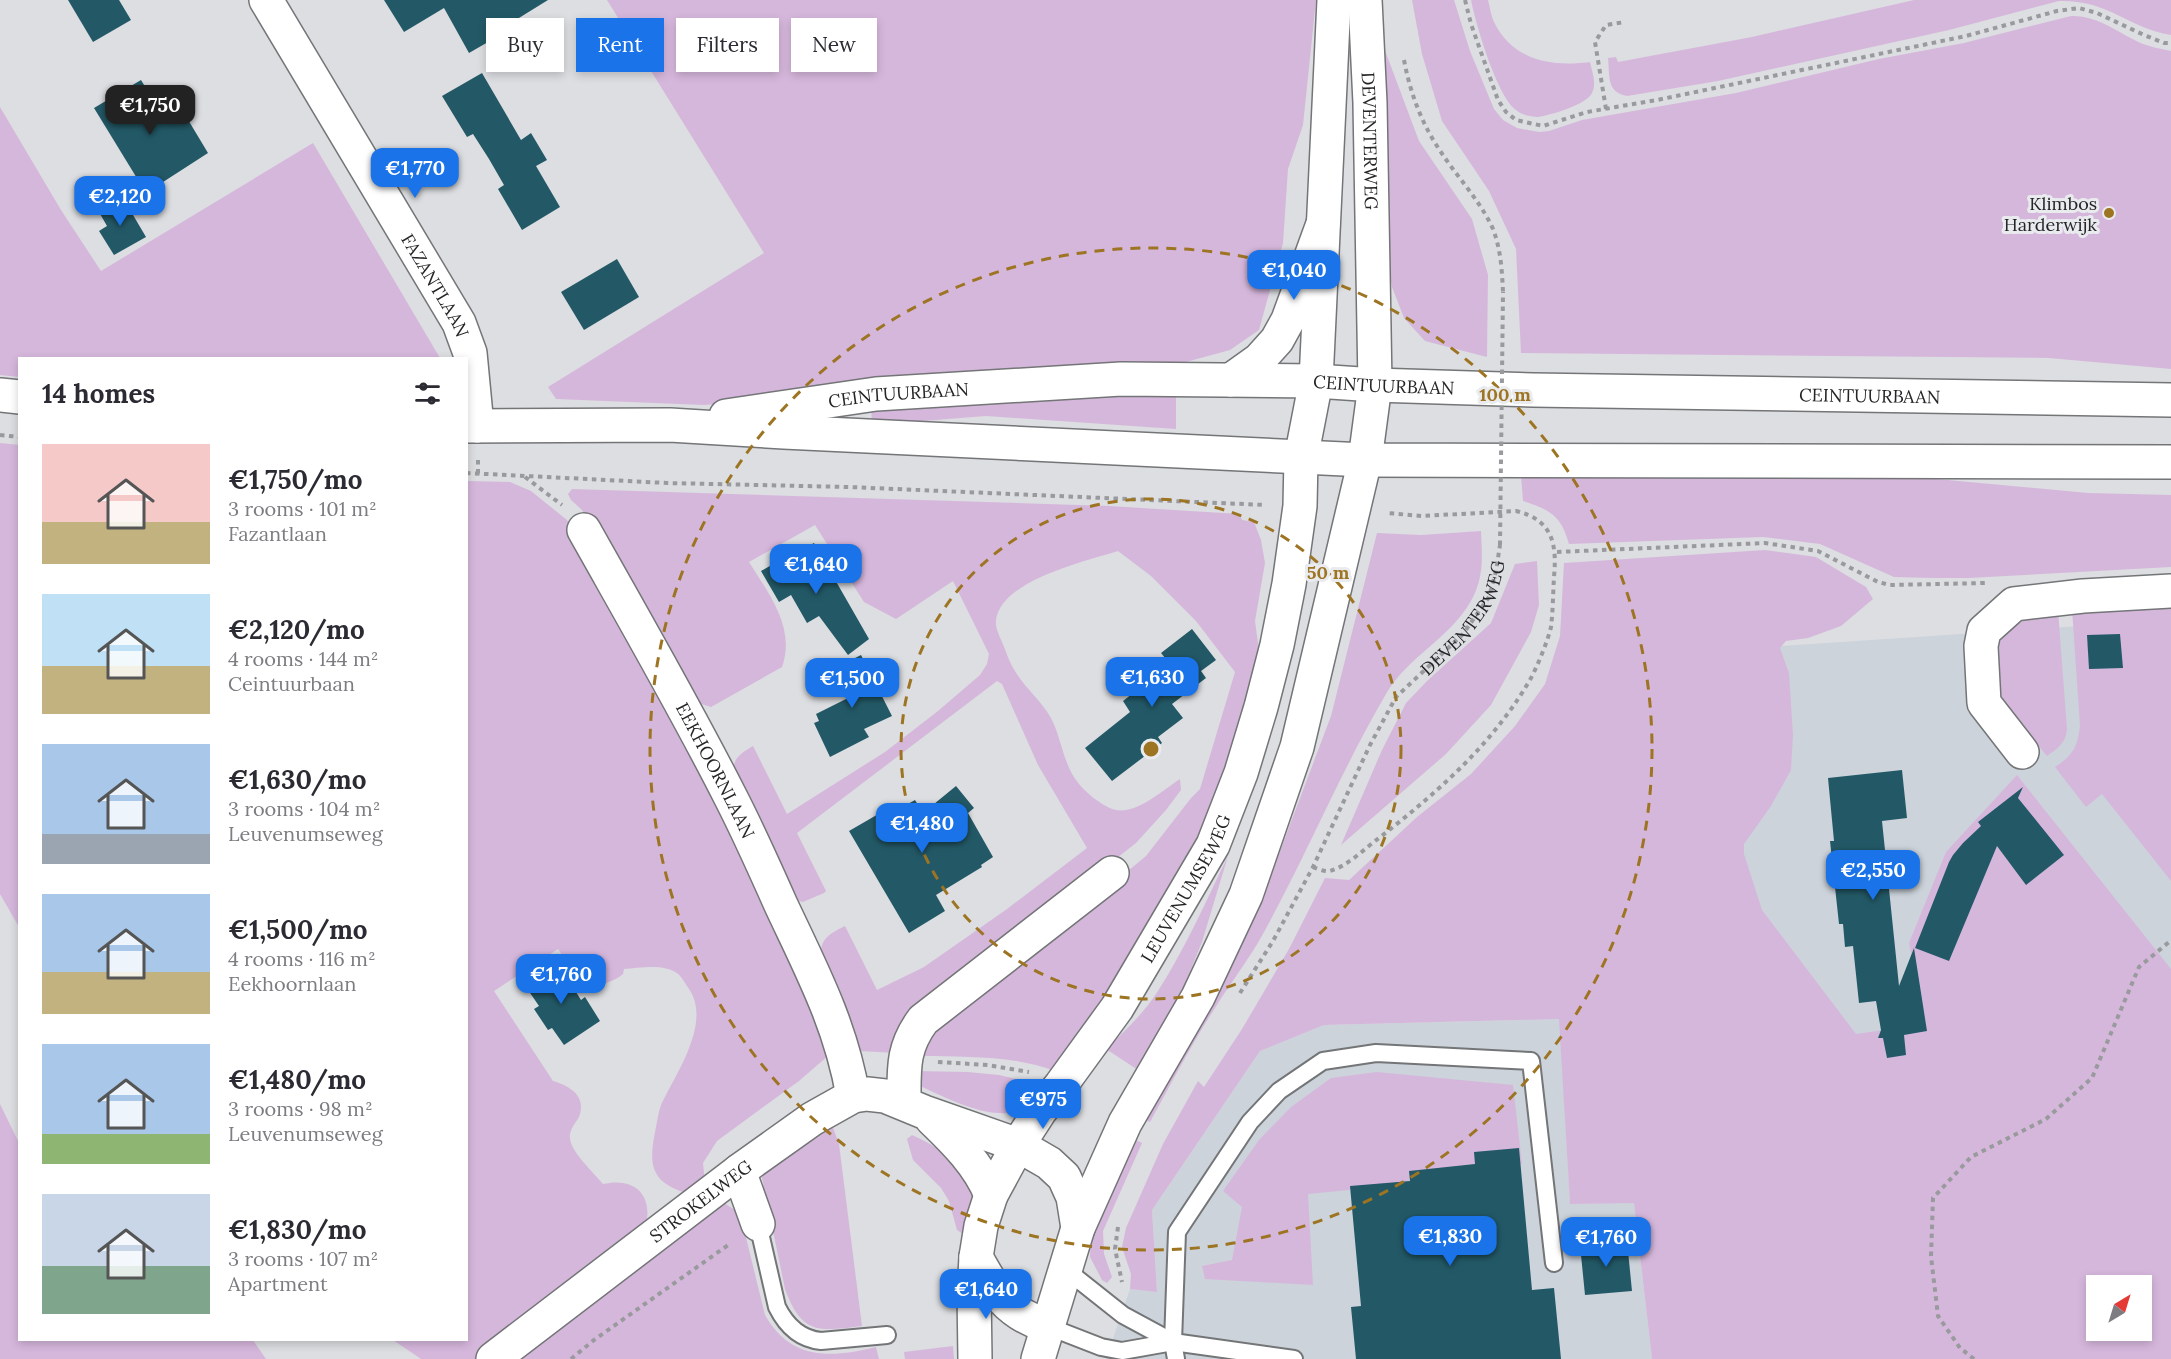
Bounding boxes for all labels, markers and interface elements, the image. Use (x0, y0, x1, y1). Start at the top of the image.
chip: Buy (486, 18, 564, 72)
chip: Rent (576, 18, 664, 72)
chip: Filters (676, 18, 779, 72)
chip: New (791, 18, 877, 72)
street label: DEVENTERWEG (1357, 71, 1383, 210)
pin: €1,750 (101, 85, 199, 136)
text: €1,750 (119, 92, 181, 117)
pin: €1,770 (366, 148, 464, 199)
text: €1,770 (385, 155, 445, 180)
pin: €2,120 (71, 176, 169, 227)
text: €2,120 (88, 183, 152, 208)
place label: Klimbos Harderwijk (2004, 192, 2097, 236)
marker: Klimbos Harderwijk (2102, 206, 2116, 220)
street label: FAZANTLAAN (397, 229, 475, 340)
pin: €1,040 (1245, 250, 1343, 301)
text: €1,040 (1261, 257, 1327, 282)
street label: CEINTUURBAAN (1313, 369, 1455, 399)
text: 14 homes (42, 377, 155, 410)
icon: filters (411, 377, 444, 410)
street label: CEINTUURBAAN (827, 377, 970, 412)
text: 100 m (1479, 383, 1531, 406)
street label: CEINTUURBAAN (1799, 383, 1940, 408)
text: €1,750/mo (228, 463, 362, 496)
icon: home (90, 468, 162, 540)
text: 3 rooms · 101 m² (228, 496, 377, 521)
text: Fazantlaan (228, 521, 327, 546)
pin: €1,640 (767, 544, 865, 595)
text: €1,640 (784, 551, 848, 576)
street label: DEVENTERWEG (1415, 558, 1509, 680)
text: 50 m (1307, 561, 1350, 584)
text: €2,120/mo (228, 613, 365, 646)
icon: home (90, 618, 162, 690)
text: 4 rooms · 144 m² (228, 646, 378, 671)
pin: €1,630 (1103, 657, 1201, 708)
pin: €1,500 (803, 658, 901, 709)
text: €1,630 (1120, 664, 1184, 689)
text: €1,500 (819, 665, 885, 690)
text: Ceintuurbaan (228, 671, 355, 696)
street label: EEKHOORNLAAN (671, 698, 760, 842)
centre of rings (1141, 739, 1161, 759)
text: €1,630/mo (228, 763, 367, 796)
icon: home (90, 768, 162, 840)
text: 3 rooms · 104 m² (228, 796, 380, 821)
pin: €1,480 (873, 803, 971, 854)
text: €1,480 (890, 810, 954, 835)
street label: LEUVENUMSEWEG (1135, 811, 1235, 967)
text: Leuvenumseweg (228, 821, 383, 846)
pin: €2,550 (1824, 850, 1922, 901)
text: €2,550 (1840, 857, 1906, 882)
text: €1,500/mo (228, 913, 368, 946)
icon: home (90, 918, 162, 990)
text: 4 rooms · 116 m² (228, 946, 376, 971)
pin: €1,760 (512, 954, 610, 1005)
text: €1,760 (530, 961, 592, 986)
text: Eekhoornlaan (228, 971, 356, 996)
text: €1,480/mo (228, 1063, 366, 1096)
icon: home (90, 1068, 162, 1140)
pin: €975 (1007, 1079, 1079, 1130)
text: €975 (1019, 1086, 1067, 1111)
text: 3 rooms · 98 m² (228, 1096, 373, 1121)
text: Leuvenumseweg (228, 1121, 383, 1146)
street label: STROKELWEG (645, 1154, 756, 1247)
text: €1,830/mo (228, 1213, 366, 1246)
pin: €1,830 (1401, 1216, 1499, 1267)
pin: €1,760 (1557, 1217, 1655, 1268)
icon: home (90, 1218, 162, 1290)
text: €1,830 (1418, 1223, 1482, 1248)
text: €1,760 (1575, 1224, 1637, 1249)
text: 3 rooms · 107 m² (228, 1246, 378, 1271)
pin: €1,640 (937, 1269, 1035, 1320)
text: Apartment (228, 1271, 328, 1296)
north arrow (2086, 1275, 2152, 1341)
map controls (2086, 1275, 2152, 1341)
text: €1,640 (954, 1276, 1018, 1301)

